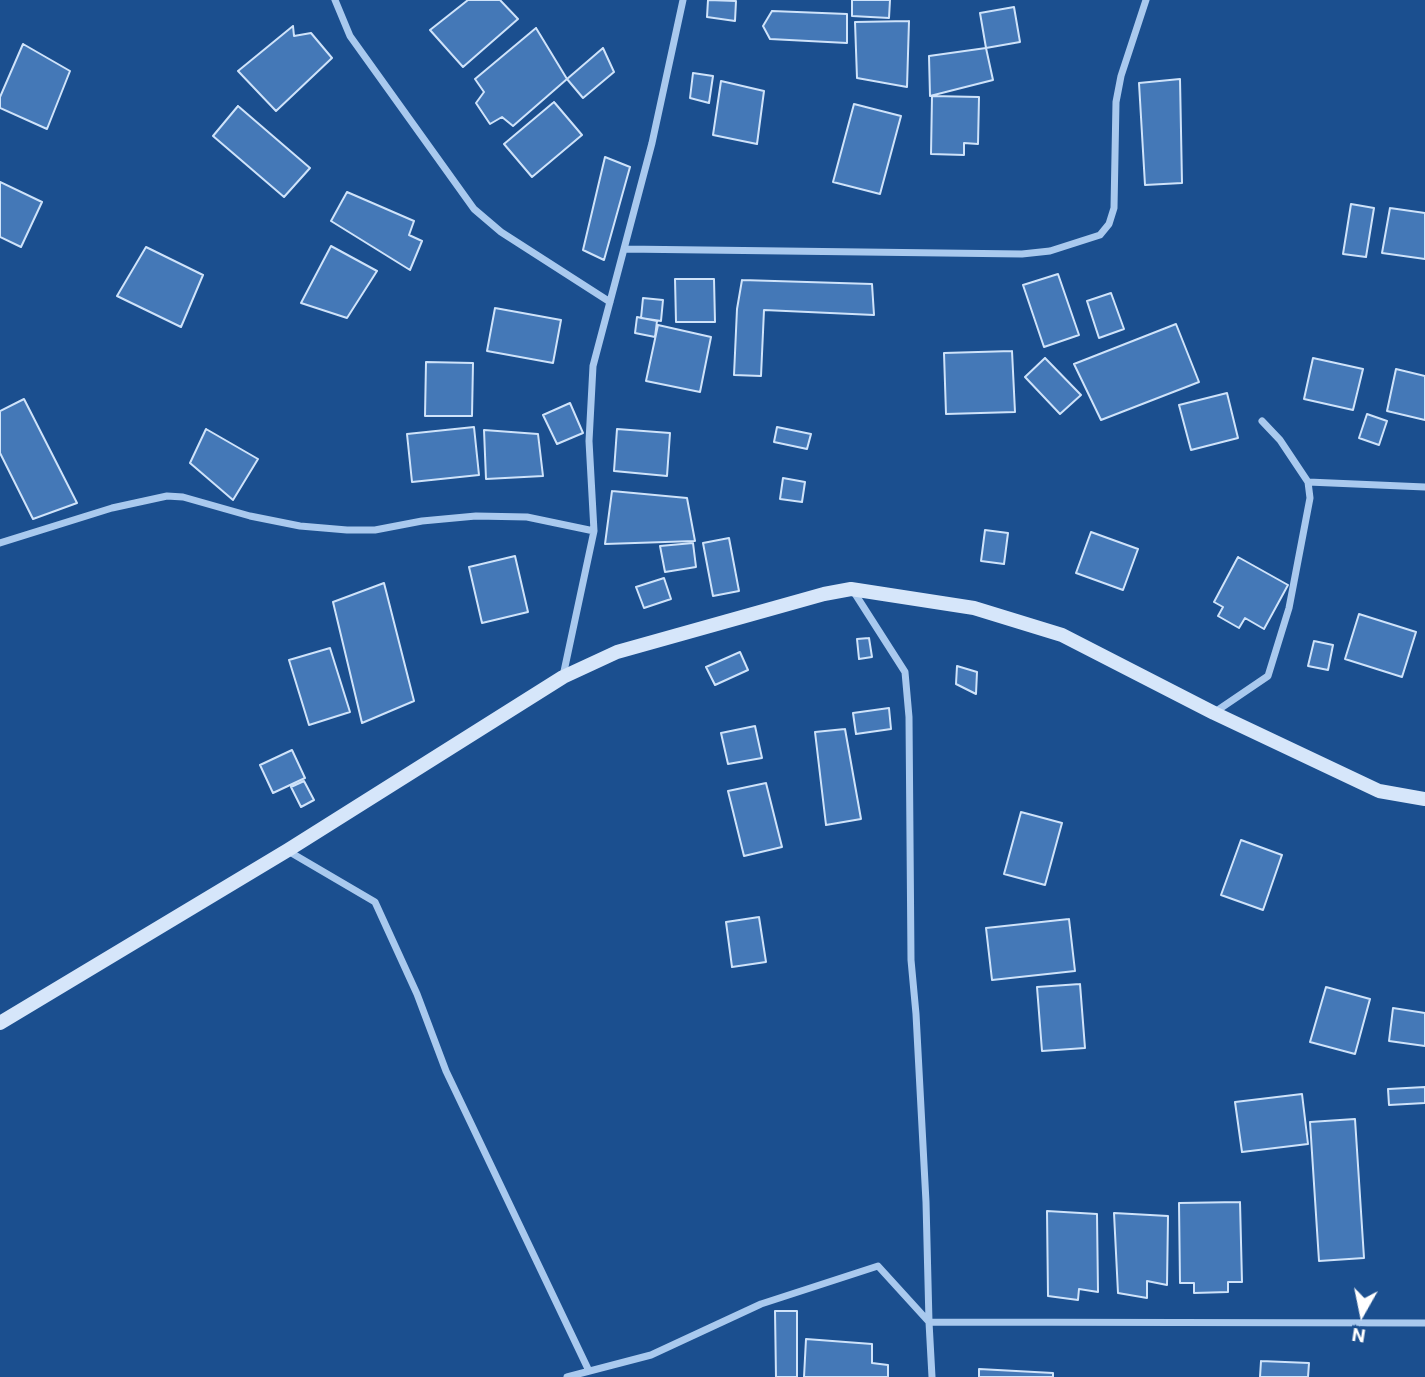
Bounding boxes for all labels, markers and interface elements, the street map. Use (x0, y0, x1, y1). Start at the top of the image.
north arrow (1327, 1279, 1397, 1349)
text: N (1350, 1323, 1367, 1348)

